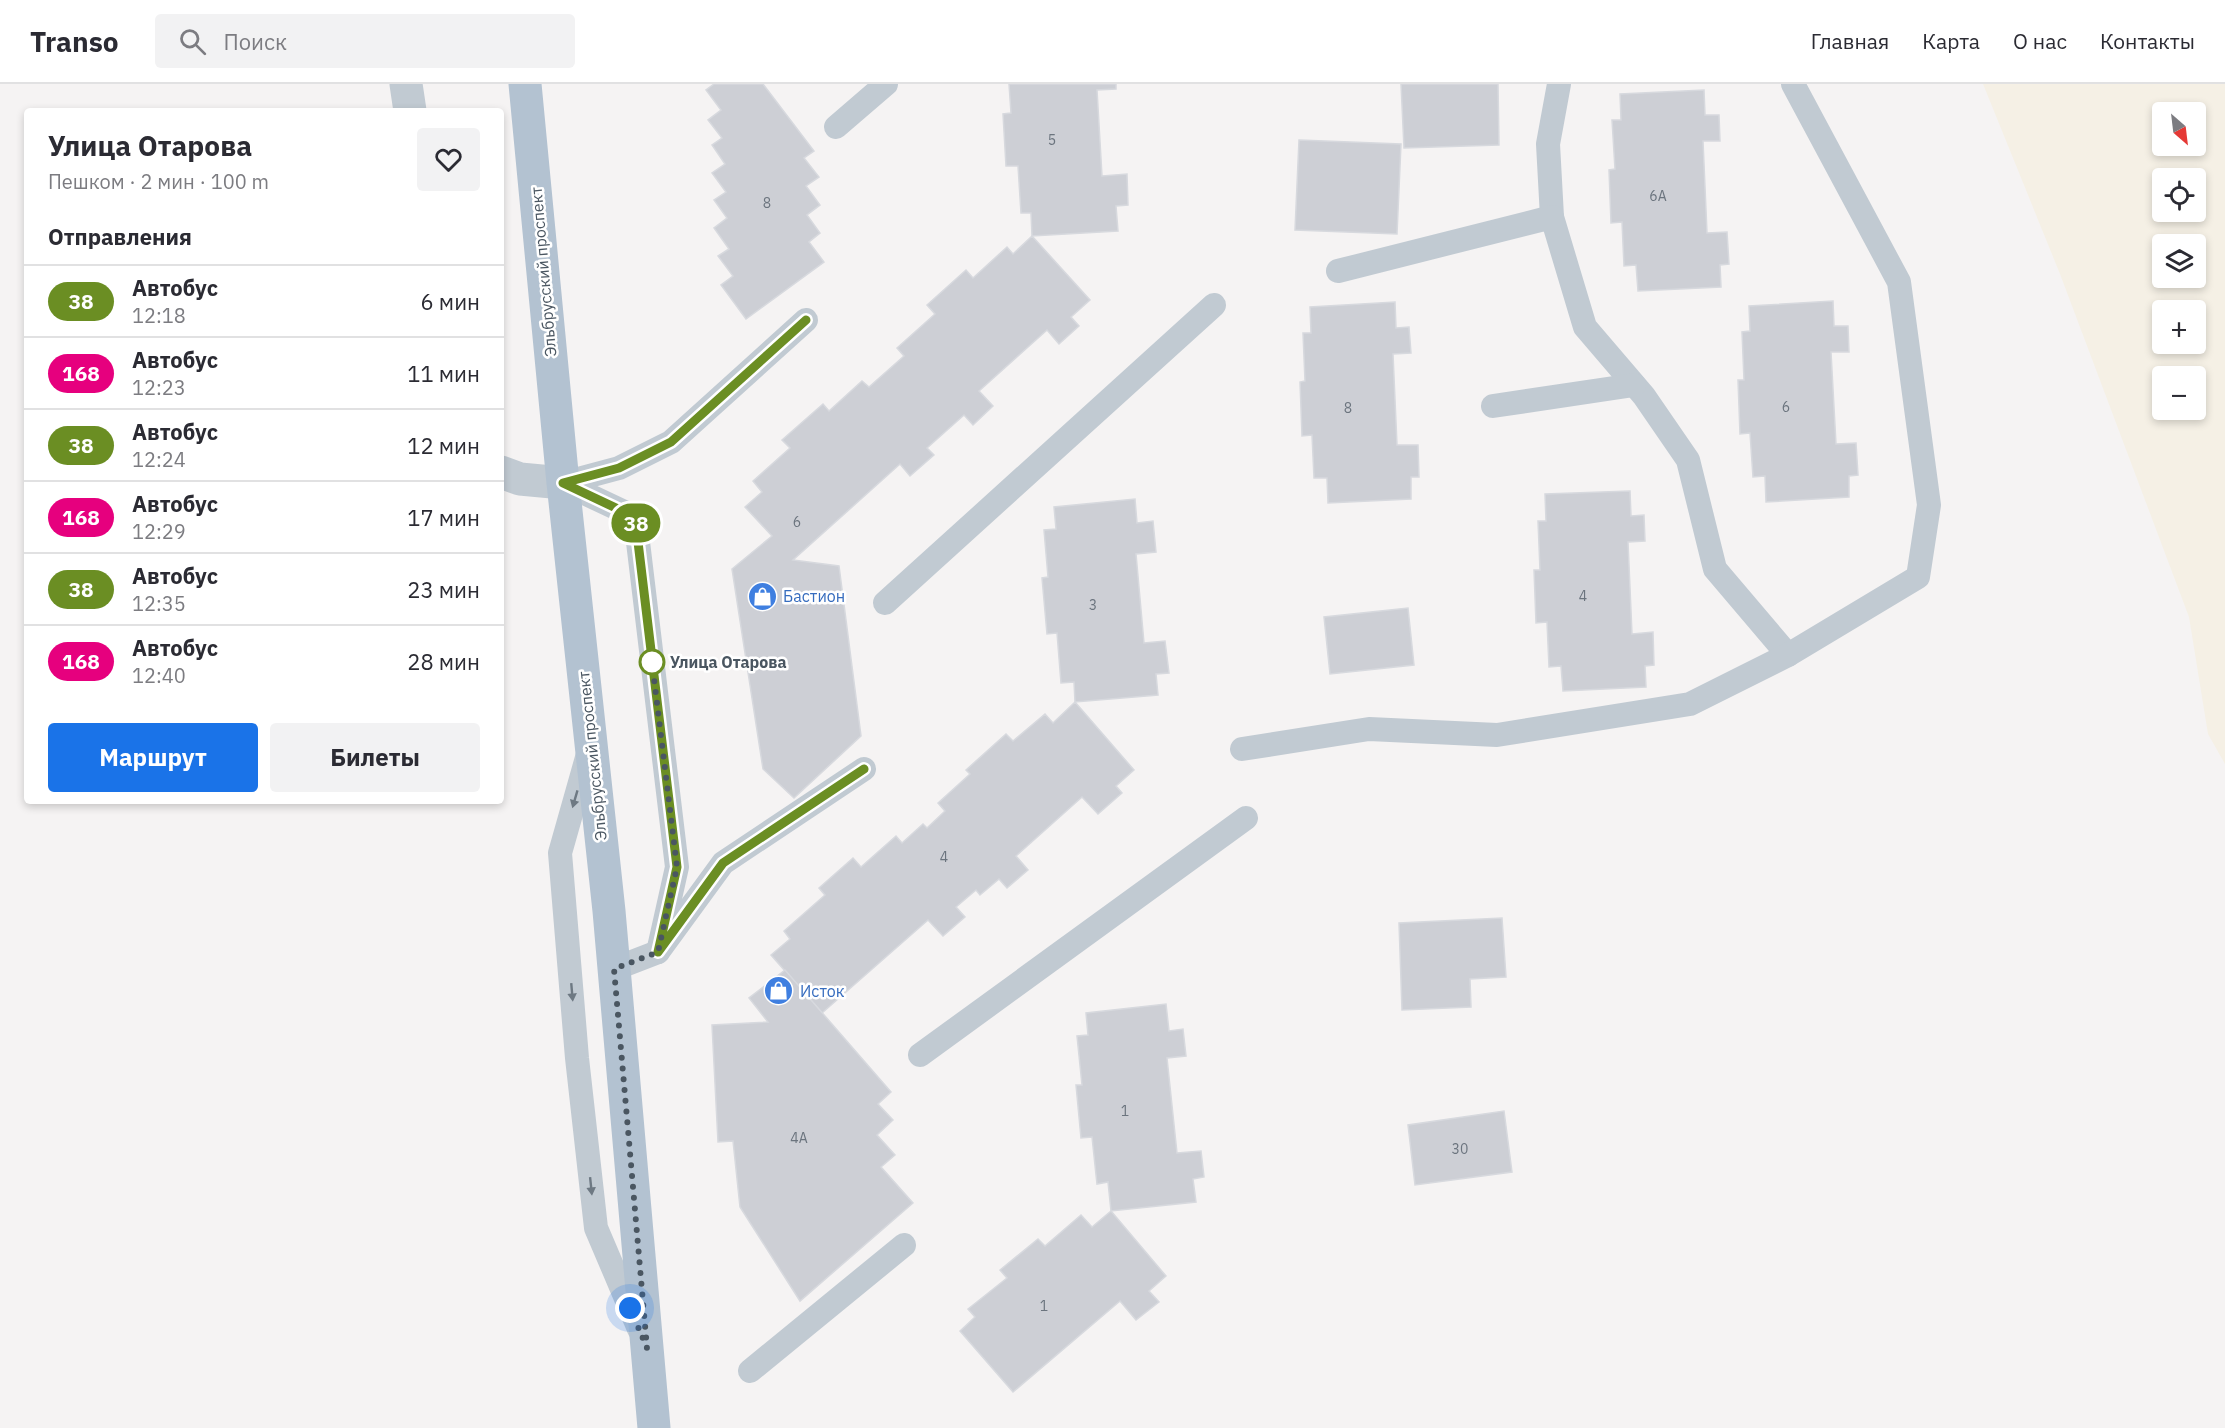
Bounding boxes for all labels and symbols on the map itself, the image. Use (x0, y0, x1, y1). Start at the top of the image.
north arrow (2152, 102, 2206, 156)
house number: 5 (1048, 131, 1056, 149)
street label: Эльбрусский проспект (526, 186, 560, 358)
house number: 6А (1649, 187, 1667, 205)
house number: 8 (763, 194, 771, 212)
house number: 6 (1782, 398, 1790, 416)
house number: 8 (1344, 399, 1352, 417)
line badge: 38 (609, 504, 663, 542)
house number: 6 (793, 513, 801, 531)
shop icon: Бастион (746, 580, 778, 612)
place label: Бастион (783, 586, 845, 606)
house number: 4 (1579, 587, 1587, 605)
house number: 3 (1089, 596, 1097, 614)
marker: Улица Отарова (639, 649, 665, 675)
place label: Улица Отарова (670, 652, 787, 672)
street label: Эльбрусский проспект (573, 670, 611, 842)
one-way arrow (570, 790, 579, 808)
house number: 4 (940, 848, 948, 866)
shop icon: Исток (763, 975, 795, 1007)
place label: Исток (800, 981, 845, 1001)
one-way arrow (567, 982, 576, 1001)
house number: 1 (1121, 1102, 1129, 1120)
house number: 4А (790, 1129, 808, 1147)
house number: 30 (1452, 1140, 1468, 1158)
one-way arrow (586, 1176, 596, 1195)
your location (615, 1293, 645, 1323)
house number: 1 (1040, 1297, 1048, 1315)

